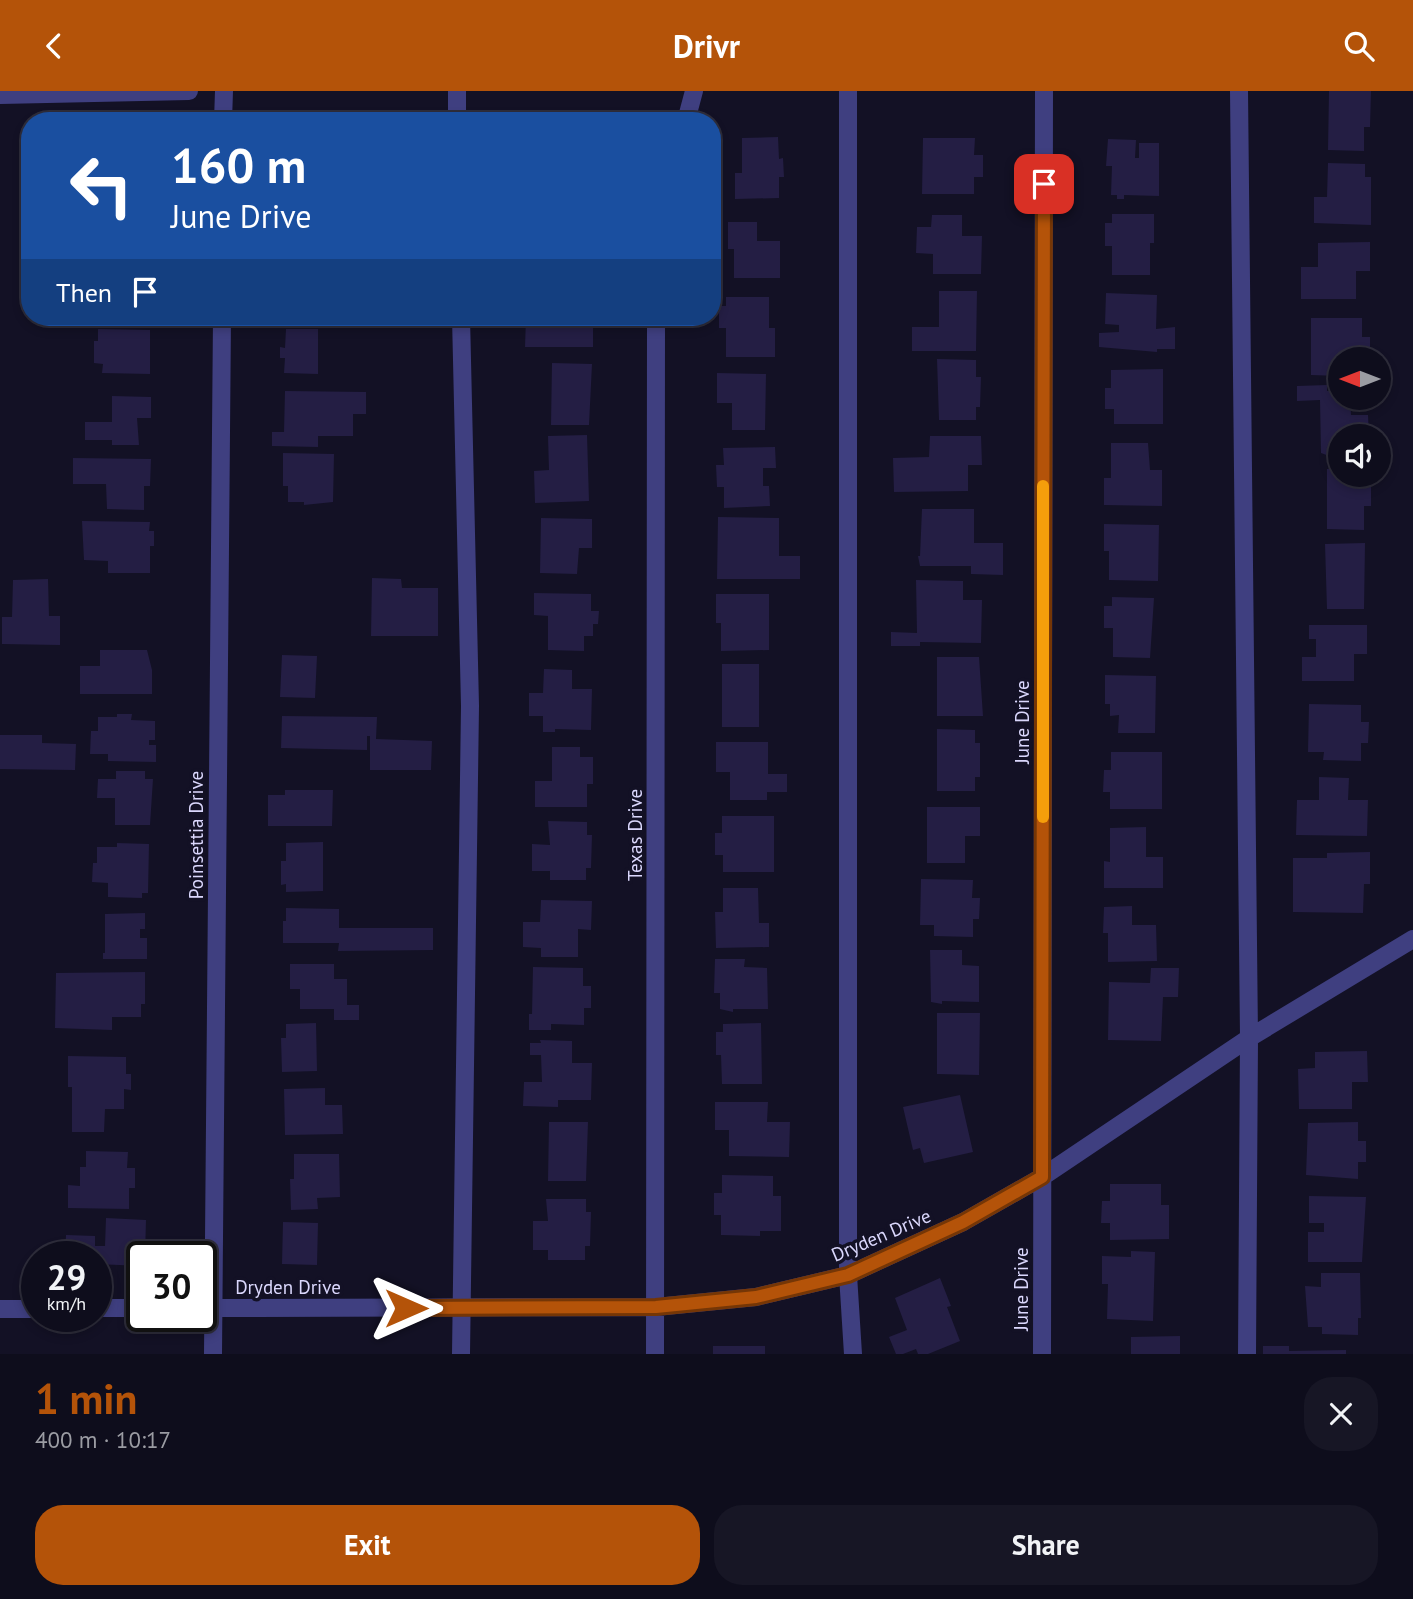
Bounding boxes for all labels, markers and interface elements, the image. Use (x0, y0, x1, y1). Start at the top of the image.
text: Drivr (673, 25, 740, 67)
icon: back (35, 27, 73, 65)
icon: search (1340, 27, 1378, 65)
text: 160 m (171, 133, 306, 197)
icon: left (56, 140, 147, 231)
pin (1014, 154, 1074, 214)
icon: arrive (1025, 165, 1063, 203)
text: June Drive (171, 195, 312, 237)
icon: arrive (126, 273, 164, 311)
text: Then (56, 276, 112, 309)
north arrow (1328, 347, 1391, 409)
map controls (1328, 347, 1391, 487)
button: sound (1328, 424, 1391, 487)
street label: June Drive (1010, 680, 1034, 765)
street label: Poinsettia Drive (184, 771, 208, 899)
street label: Texas Drive (623, 789, 647, 881)
street label: Dryden Drive (828, 1203, 934, 1267)
speed limit sign: 30 (126, 1241, 217, 1332)
street label: June Drive (1009, 1247, 1033, 1332)
text: 29 (47, 1254, 86, 1300)
position arrow (369, 1271, 443, 1345)
street label: Dryden Drive (235, 1275, 341, 1299)
text: km/h (47, 1292, 86, 1315)
text: 1 min (35, 1371, 137, 1426)
button: close (1304, 1377, 1378, 1451)
text: 400 m · 10:17 (35, 1425, 171, 1454)
button: Exit (35, 1505, 700, 1585)
button: Share (714, 1505, 1378, 1585)

